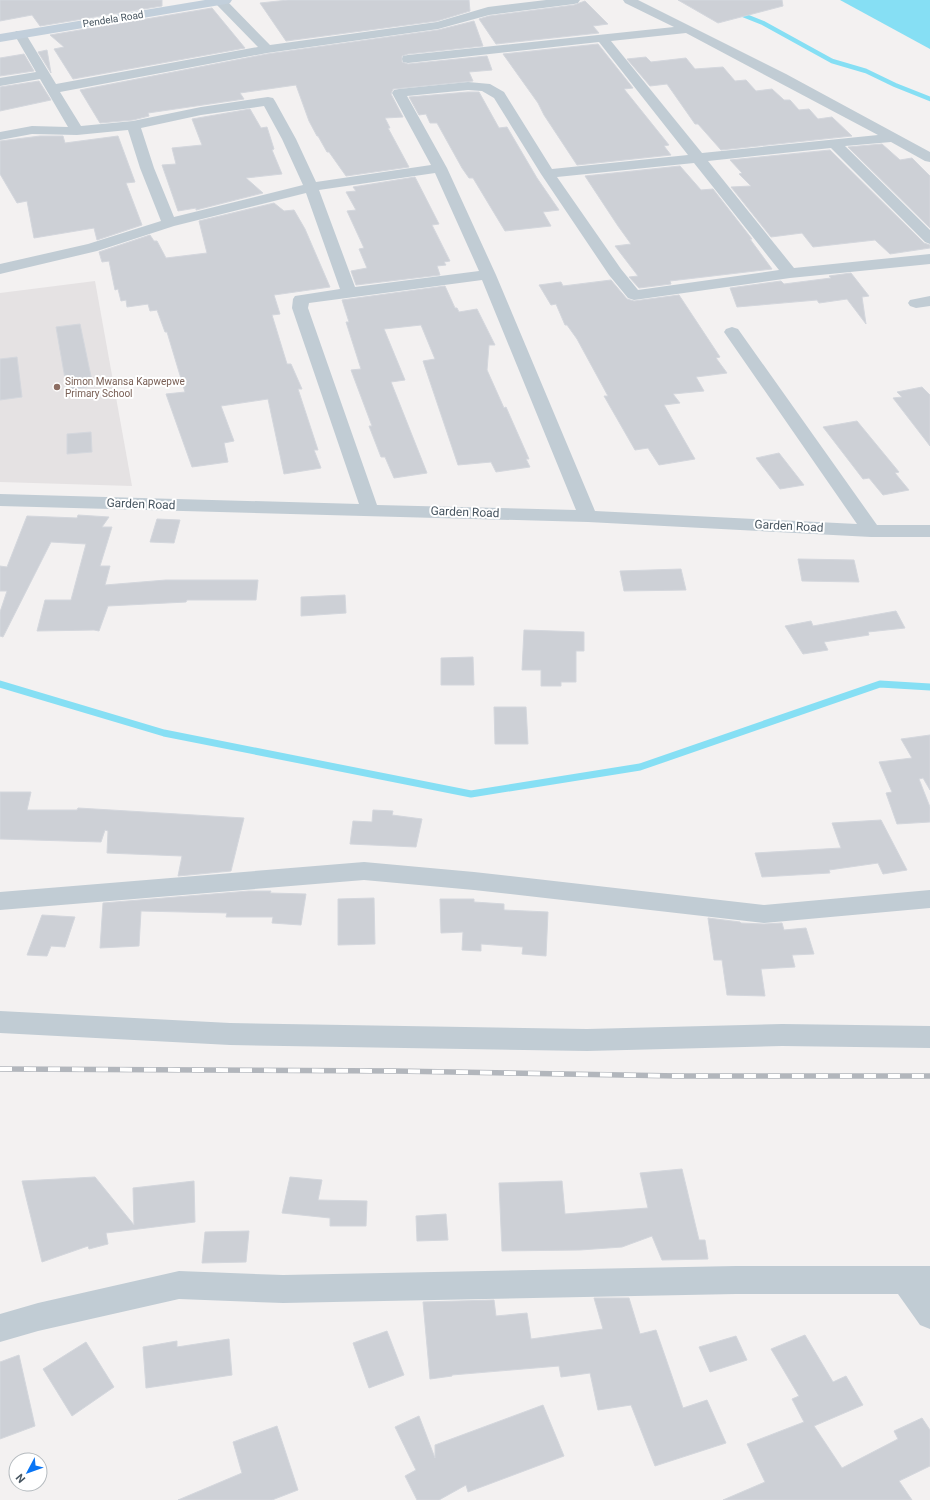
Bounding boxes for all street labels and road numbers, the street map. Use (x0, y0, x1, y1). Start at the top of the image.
street label: Pendela Road (82, 9, 144, 29)
street label: Garden Road (106, 496, 176, 512)
street label: Garden Road (430, 504, 500, 520)
street label: Garden Road (754, 517, 824, 535)

